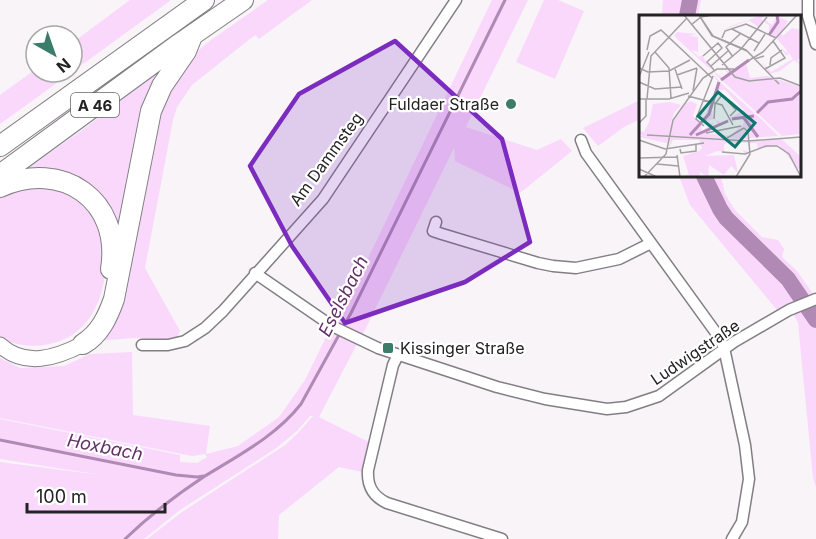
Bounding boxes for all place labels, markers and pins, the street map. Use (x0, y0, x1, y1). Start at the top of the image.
place label: Fuldaer Straße (388, 94, 499, 114)
marker: Fuldaer Straße (504, 97, 518, 111)
place label: Kissinger Straße (400, 338, 524, 358)
marker: Kissinger Straße (381, 341, 395, 355)

